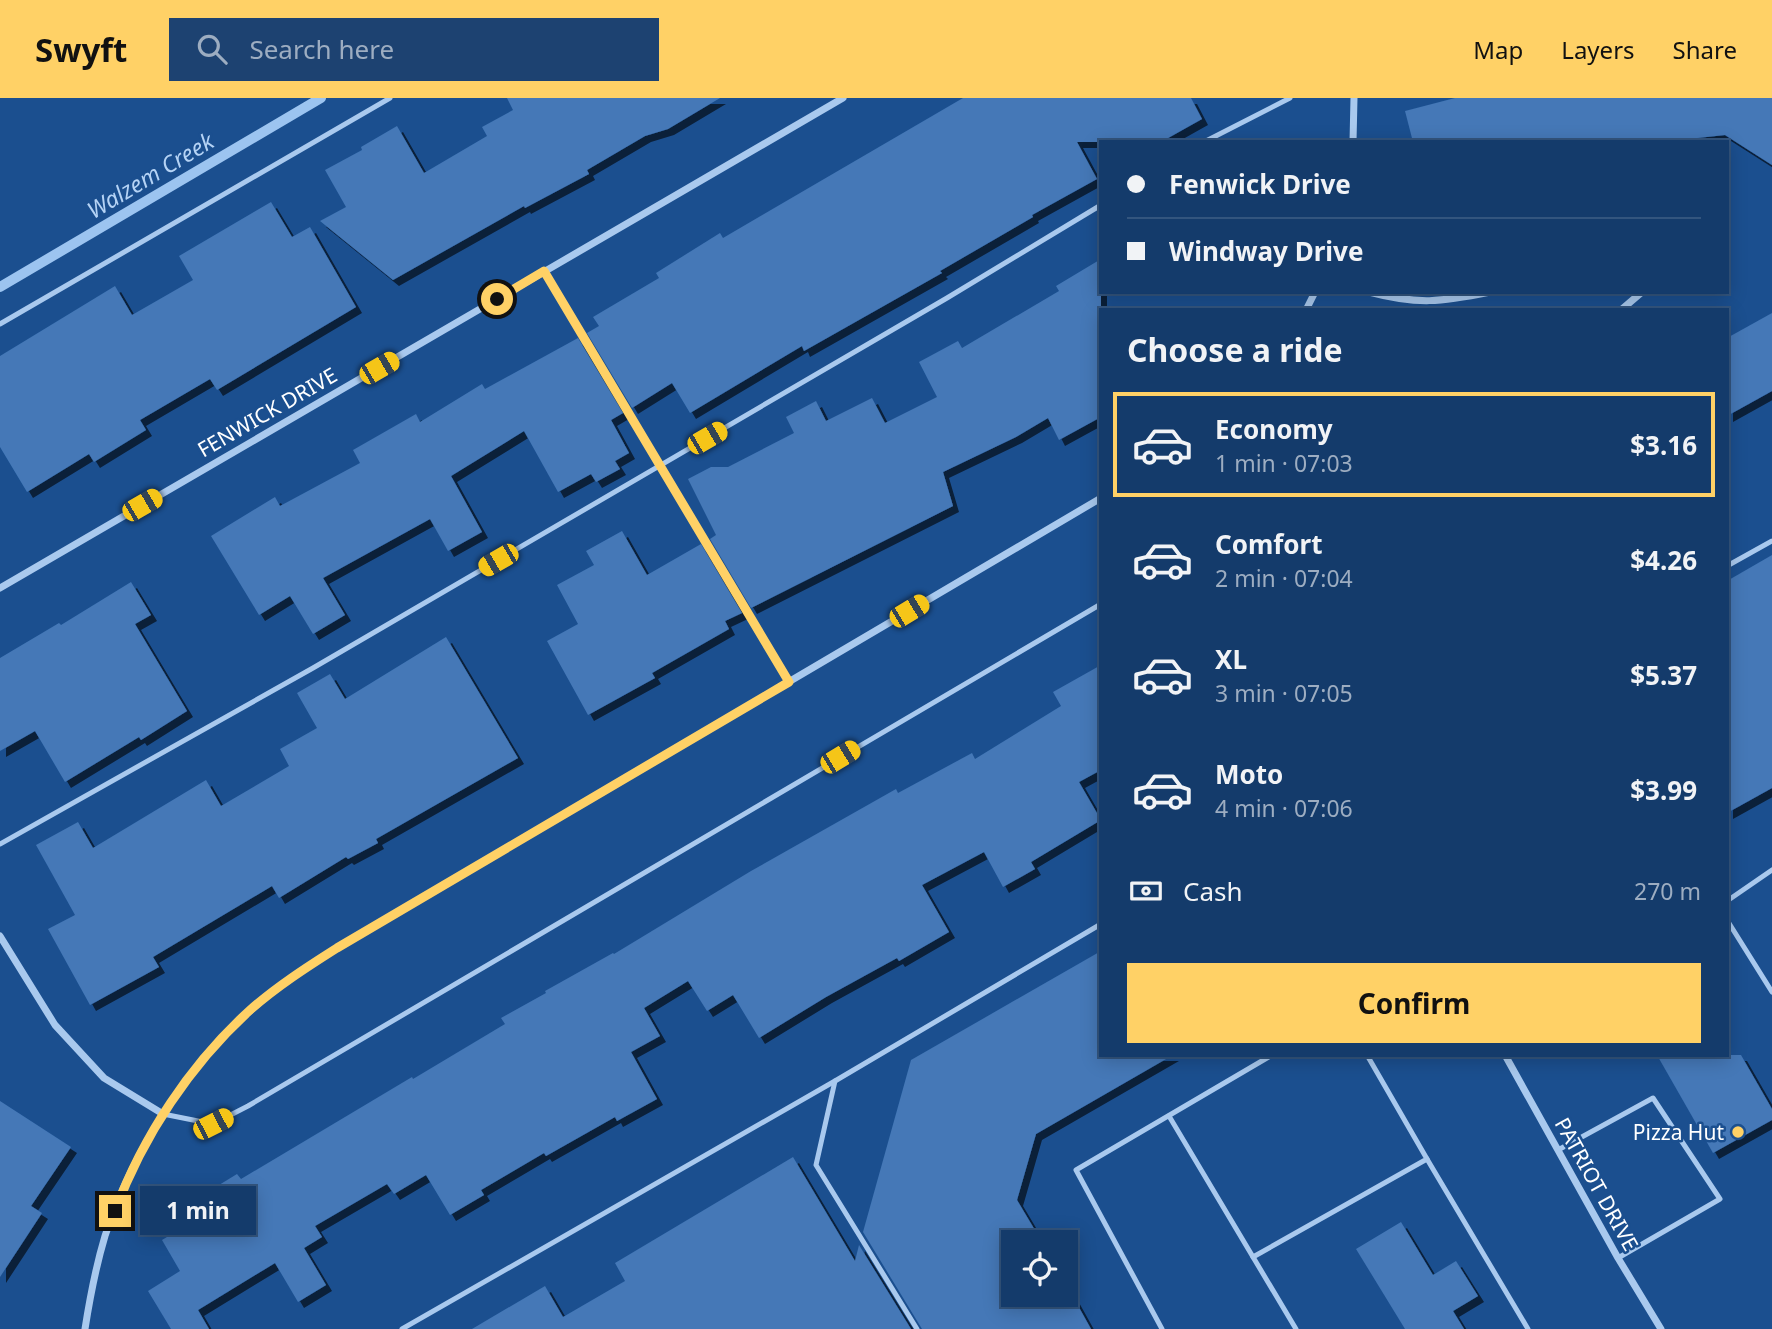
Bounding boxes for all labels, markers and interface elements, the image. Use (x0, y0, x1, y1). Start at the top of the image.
search box (169, 18, 659, 81)
text: Swyft (35, 27, 127, 72)
icon: search (193, 30, 231, 68)
text: Search here (249, 31, 394, 67)
text: Map (1473, 33, 1523, 66)
text: Layers (1561, 33, 1635, 66)
text: Share (1673, 33, 1737, 66)
water label: Walzem Creek (81, 124, 221, 225)
text: Fenwick Drive (1169, 166, 1351, 202)
text: Windway Drive (1169, 233, 1363, 269)
route start (481, 283, 513, 315)
text: Choose a ride (1127, 328, 1343, 371)
car (356, 348, 403, 388)
street label: FENWICK DRIVE (192, 361, 342, 463)
text: Economy (1215, 411, 1333, 447)
icon: car (1131, 413, 1194, 476)
car (684, 418, 731, 458)
text: $3.16 (1630, 427, 1697, 463)
text: 1 min · 07:03 (1215, 447, 1353, 479)
car (119, 485, 166, 525)
text: Comfort (1215, 526, 1323, 562)
icon: car (1131, 528, 1194, 591)
car (475, 540, 522, 580)
text: $4.26 (1630, 542, 1697, 578)
text: 2 min · 07:04 (1215, 562, 1353, 594)
car (886, 591, 933, 631)
text: XL (1215, 641, 1247, 677)
icon: car (1131, 643, 1194, 706)
text: $5.37 (1630, 657, 1697, 693)
text: 3 min · 07:05 (1215, 677, 1353, 709)
car (817, 737, 864, 777)
text: Moto (1215, 756, 1283, 792)
icon: car (1131, 758, 1194, 821)
text: $3.99 (1630, 772, 1697, 808)
text: 4 min · 07:06 (1215, 792, 1353, 824)
icon: cash (1127, 872, 1165, 910)
text: Cash (1183, 873, 1243, 909)
text: 270 m (1634, 875, 1701, 907)
button: Confirm (1127, 963, 1701, 1043)
car (190, 1105, 237, 1143)
street label: PATRIOT DRIVE (1549, 1112, 1645, 1256)
place label: Pizza Hut (1633, 1118, 1724, 1146)
marker: Pizza Hut (1730, 1124, 1746, 1140)
callout: 1 min (140, 1186, 255, 1236)
text: 1 min (166, 1194, 230, 1226)
route end (99, 1195, 131, 1227)
map controls (1001, 1230, 1078, 1307)
button: locate (1001, 1230, 1078, 1307)

